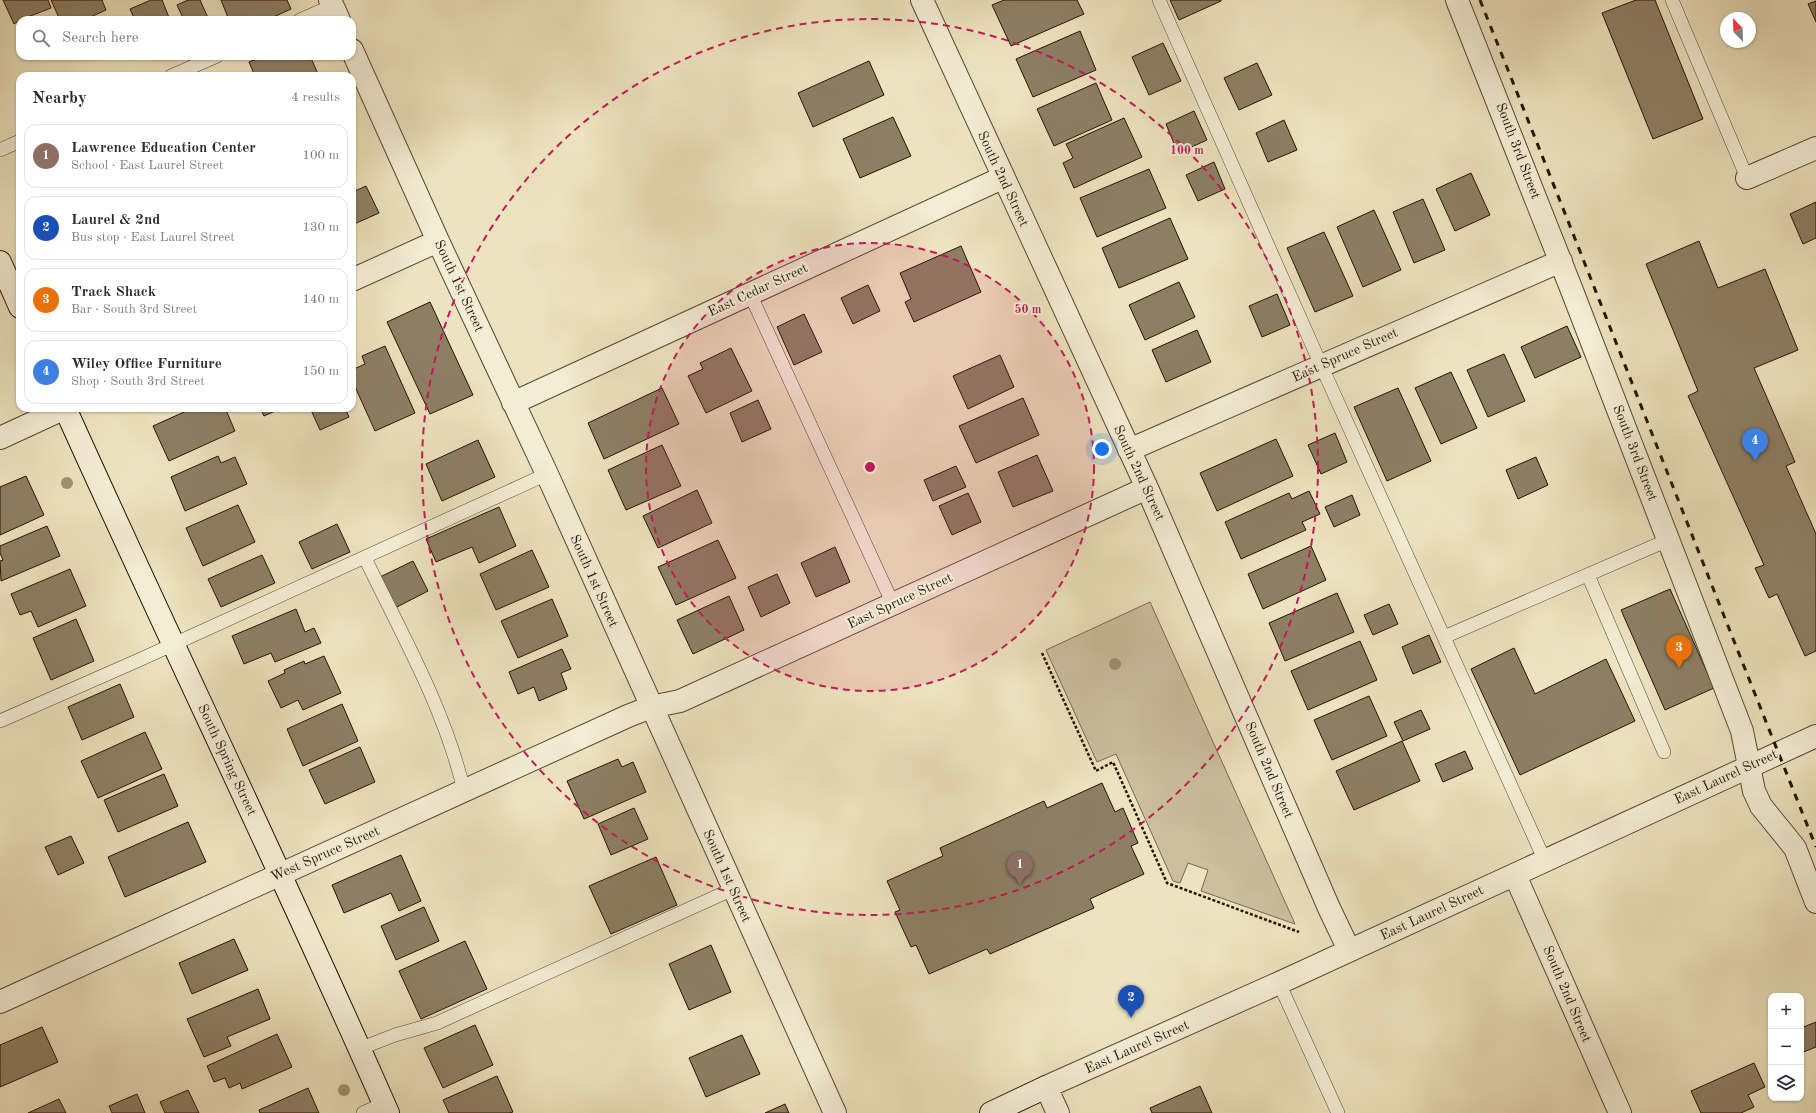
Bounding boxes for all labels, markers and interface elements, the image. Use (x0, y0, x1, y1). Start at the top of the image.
north arrow (1720, 12, 1756, 48)
search box (16, 16, 356, 60)
icon: search (30, 27, 52, 49)
text: Search here (62, 31, 139, 46)
text: Nearby (32, 90, 87, 107)
text: 4 results (291, 91, 340, 104)
street label: South 3rd Street (1493, 101, 1543, 201)
street label: South 2nd Street (975, 129, 1031, 229)
text: Lawrence Education Center (71, 141, 256, 156)
text: 100 m (1170, 145, 1204, 157)
text: 1 (42, 149, 50, 162)
text: 100 m (302, 149, 339, 162)
text: School · East Laurel Street (71, 159, 223, 172)
text: Laurel & 2nd (71, 213, 160, 228)
text: 2 (42, 221, 50, 234)
text: 130 m (302, 221, 339, 234)
text: Bus stop · East Laurel Street (71, 231, 235, 244)
street label: South 1st Street (432, 238, 486, 334)
street label: East Cedar Street (706, 261, 810, 319)
text: Track Shack (71, 285, 156, 300)
text: 3 (42, 293, 50, 306)
text: 140 m (302, 293, 339, 306)
text: Bar · South 3rd Street (71, 303, 197, 316)
text: 50 m (1015, 303, 1042, 316)
street label: East Spruce Street (1290, 325, 1400, 385)
text: Wiley Office Furniture (71, 357, 222, 372)
text: 4 (42, 365, 50, 378)
text: 150 m (302, 365, 339, 378)
text: Shop · South 3rd Street (71, 375, 205, 388)
street label: South 3rd Street (1610, 403, 1660, 503)
street label: South 2nd Street (1111, 423, 1167, 523)
pin: 4 (1742, 428, 1768, 461)
your location (1092, 439, 1112, 459)
centre of rings (863, 460, 877, 474)
street label: South 1st Street (567, 533, 621, 629)
street label: East Spruce Street (845, 570, 955, 631)
pin: 3 (1666, 635, 1692, 668)
street label: South Spring Street (195, 702, 259, 818)
street label: South 2nd Street (1242, 720, 1296, 820)
street label: East Laurel Street (1672, 747, 1780, 807)
street label: West Spruce Street (268, 824, 382, 884)
street label: South 1st Street (700, 828, 754, 924)
pin: 1 (1007, 852, 1033, 885)
street label: East Laurel Street (1378, 883, 1486, 943)
street label: South 2nd Street (1540, 944, 1594, 1044)
pin: 2 (1118, 985, 1144, 1018)
map controls (1768, 993, 1804, 1101)
button: + (1768, 993, 1804, 1029)
street label: East Laurel Street (1083, 1018, 1191, 1076)
button: − (1768, 1029, 1804, 1065)
button: layers (1768, 1065, 1804, 1101)

